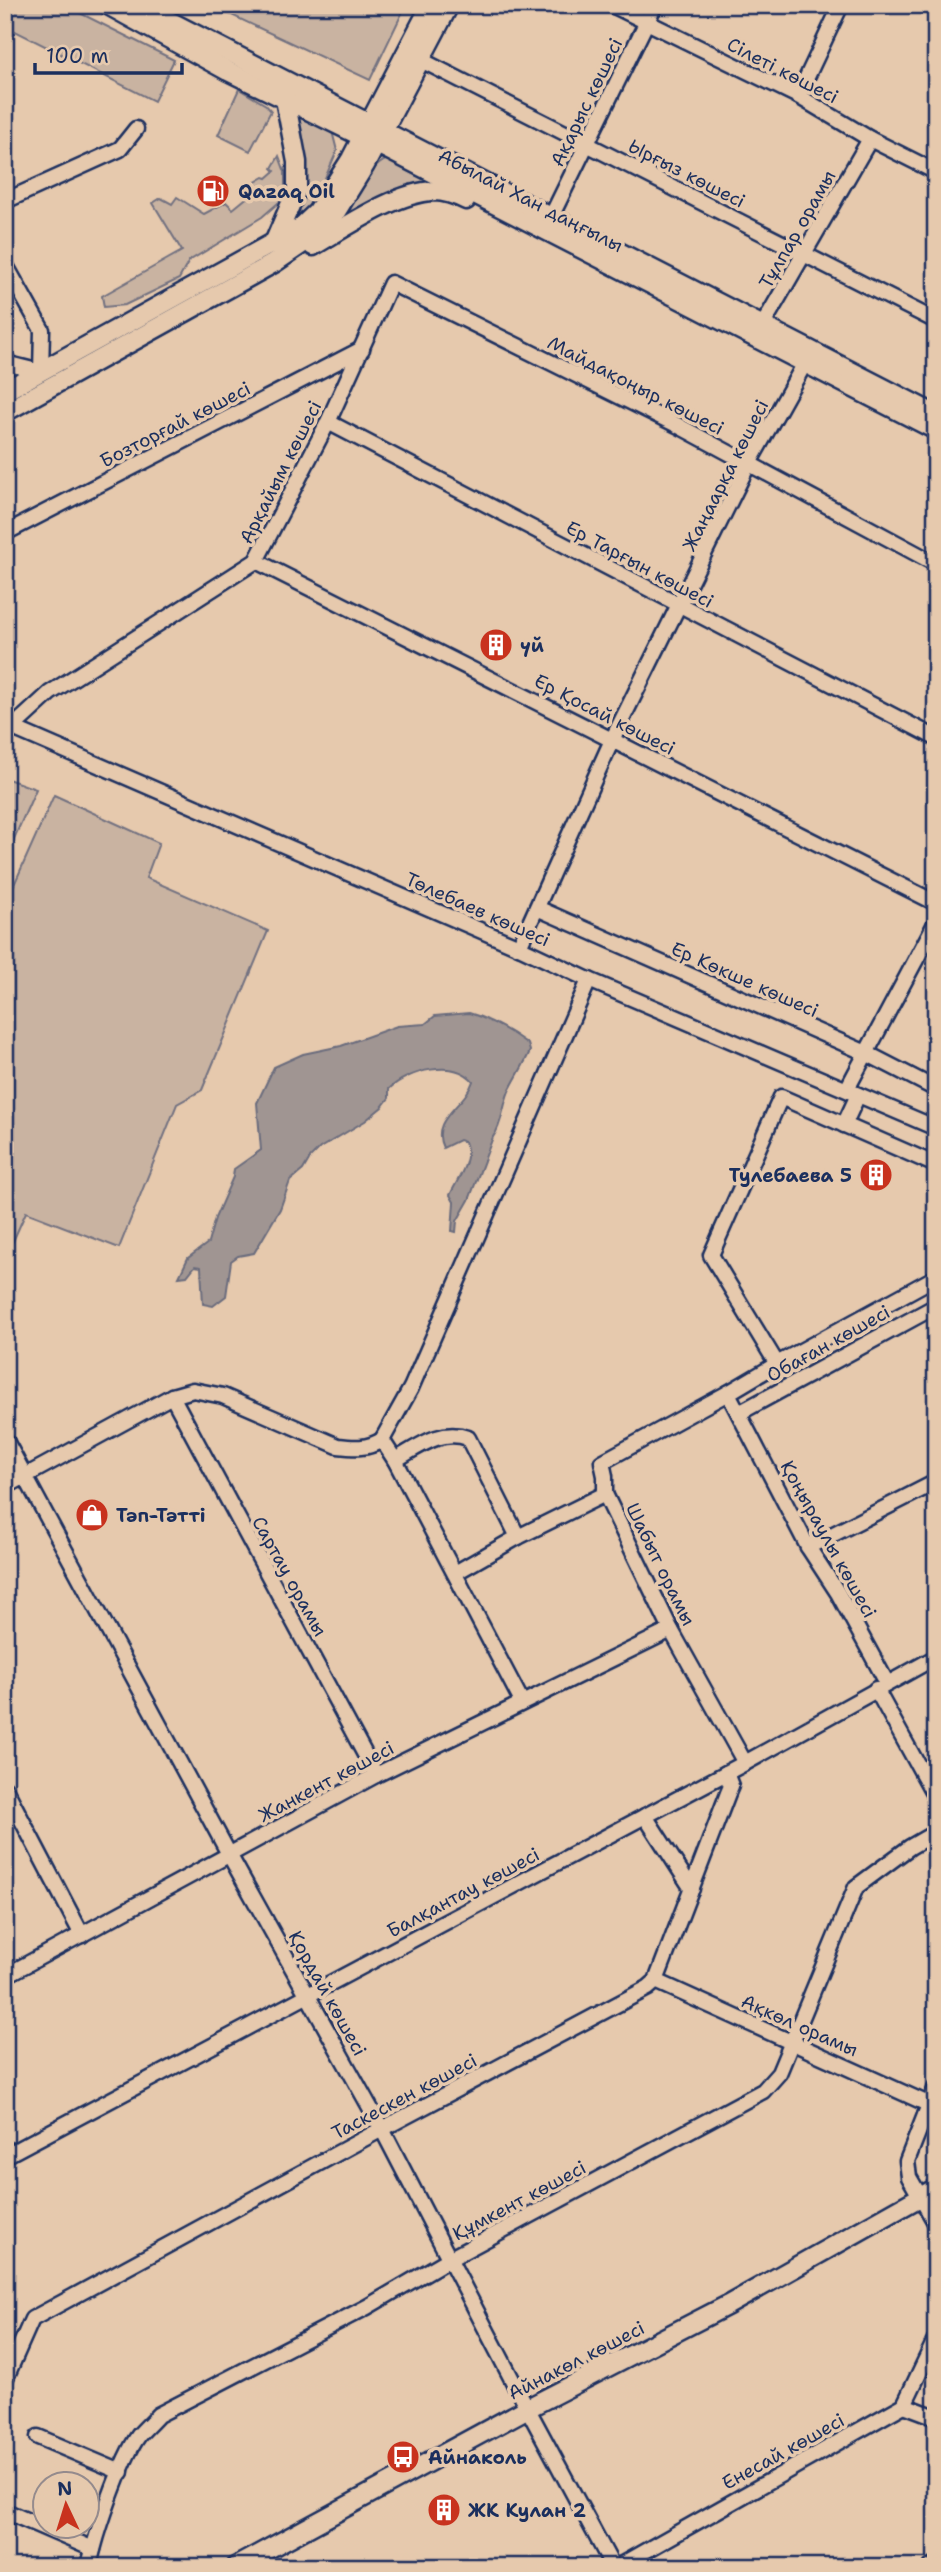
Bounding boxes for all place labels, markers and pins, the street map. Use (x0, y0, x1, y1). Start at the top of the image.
fuel station icon: Qazaq Oil (194, 172, 232, 210)
place label: Qazaq Oil (238, 179, 335, 204)
building icon: үй (477, 626, 515, 664)
place label: үй (520, 633, 544, 658)
building icon: Тулебаева 5 (857, 1156, 895, 1194)
place label: Тулебаева 5 (729, 1163, 852, 1188)
shop icon: Тәп-Тәтті (73, 1496, 111, 1534)
place label: Тәп-Тәтті (116, 1503, 206, 1528)
bus stop icon: Айнаколь (384, 2438, 422, 2476)
place label: Айнаколь (428, 2445, 527, 2470)
building icon: ЖК Кулан 2 (425, 2491, 463, 2529)
place label: ЖК Кулан 2 (468, 2498, 586, 2523)

